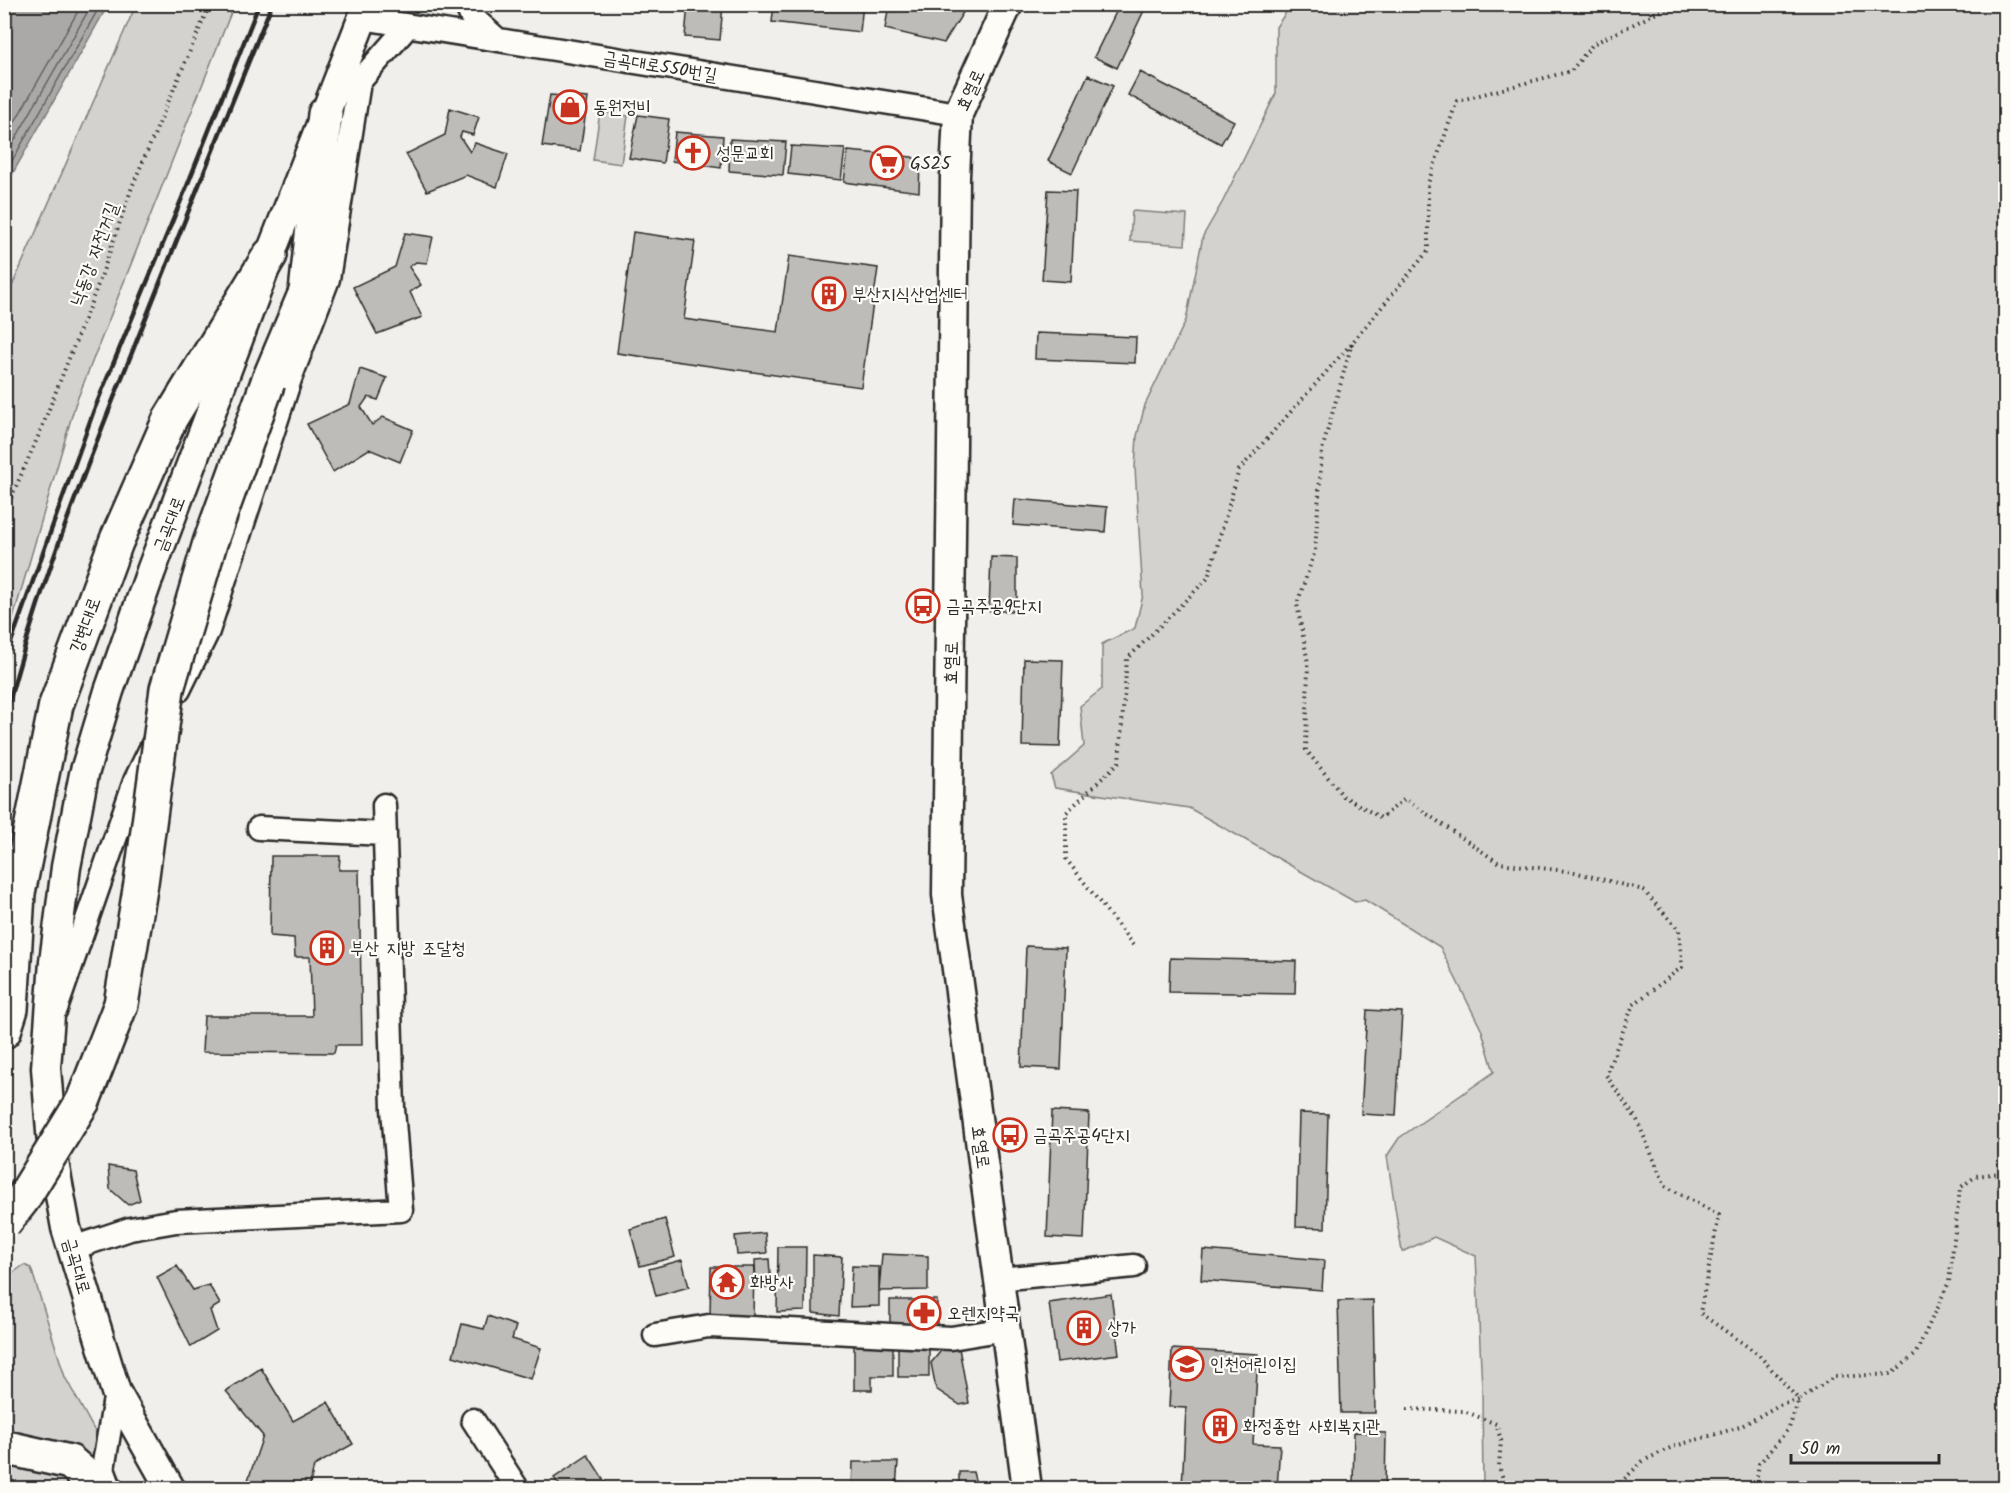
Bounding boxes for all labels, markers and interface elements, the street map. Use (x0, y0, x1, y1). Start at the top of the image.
street label: 금곡대로550번길 (601, 44, 719, 91)
street label: 효열로 (949, 65, 994, 116)
shop icon: 동원정비 (552, 89, 588, 125)
place label: 동원정비 (593, 94, 651, 123)
church icon: 성문교회 (675, 135, 711, 171)
place label: 성문교회 (716, 140, 774, 169)
supermarket icon: GS25 (869, 145, 905, 181)
place label: GS25 (910, 150, 952, 179)
street label: 낙동강 자전거길 (63, 198, 128, 311)
building icon: 부산지식산업센터 (811, 276, 847, 312)
place label: 부산지식산업센터 (852, 281, 968, 310)
street label: 금곡대로 (146, 492, 194, 557)
bus stop icon: 금곡주공9단지 (905, 588, 941, 624)
street label: 강변대로 (63, 593, 110, 658)
place label: 금곡주공9단지 (946, 593, 1042, 622)
street label: 효열로 (938, 641, 967, 685)
building icon: 부산 지방 조달청 (309, 930, 345, 966)
place label: 부산 지방 조달청 (350, 935, 466, 964)
bus stop icon: 금곡주공4단지 (992, 1117, 1028, 1153)
place label: 금곡주공4단지 (1033, 1122, 1130, 1151)
street label: 효열로 (962, 1124, 997, 1171)
street label: 금곡대로 (54, 1235, 97, 1298)
temple icon: 화방사 (709, 1264, 745, 1300)
place label: 화방사 (750, 1269, 794, 1298)
pharmacy icon: 오렌지약국 (906, 1295, 942, 1331)
place label: 오렌지약국 (947, 1300, 1019, 1329)
building icon: 상가 (1066, 1310, 1102, 1346)
place label: 상가 (1107, 1315, 1136, 1344)
school or university icon: 인천어린이집 (1169, 1346, 1205, 1382)
place label: 인천어린이집 (1210, 1351, 1297, 1380)
building icon: 화정종합 사회복지관 (1202, 1408, 1238, 1444)
place label: 화정종합 사회복지관 (1243, 1413, 1381, 1442)
scale bar (1791, 1427, 1940, 1465)
text: 50 m (1800, 1435, 1840, 1464)

